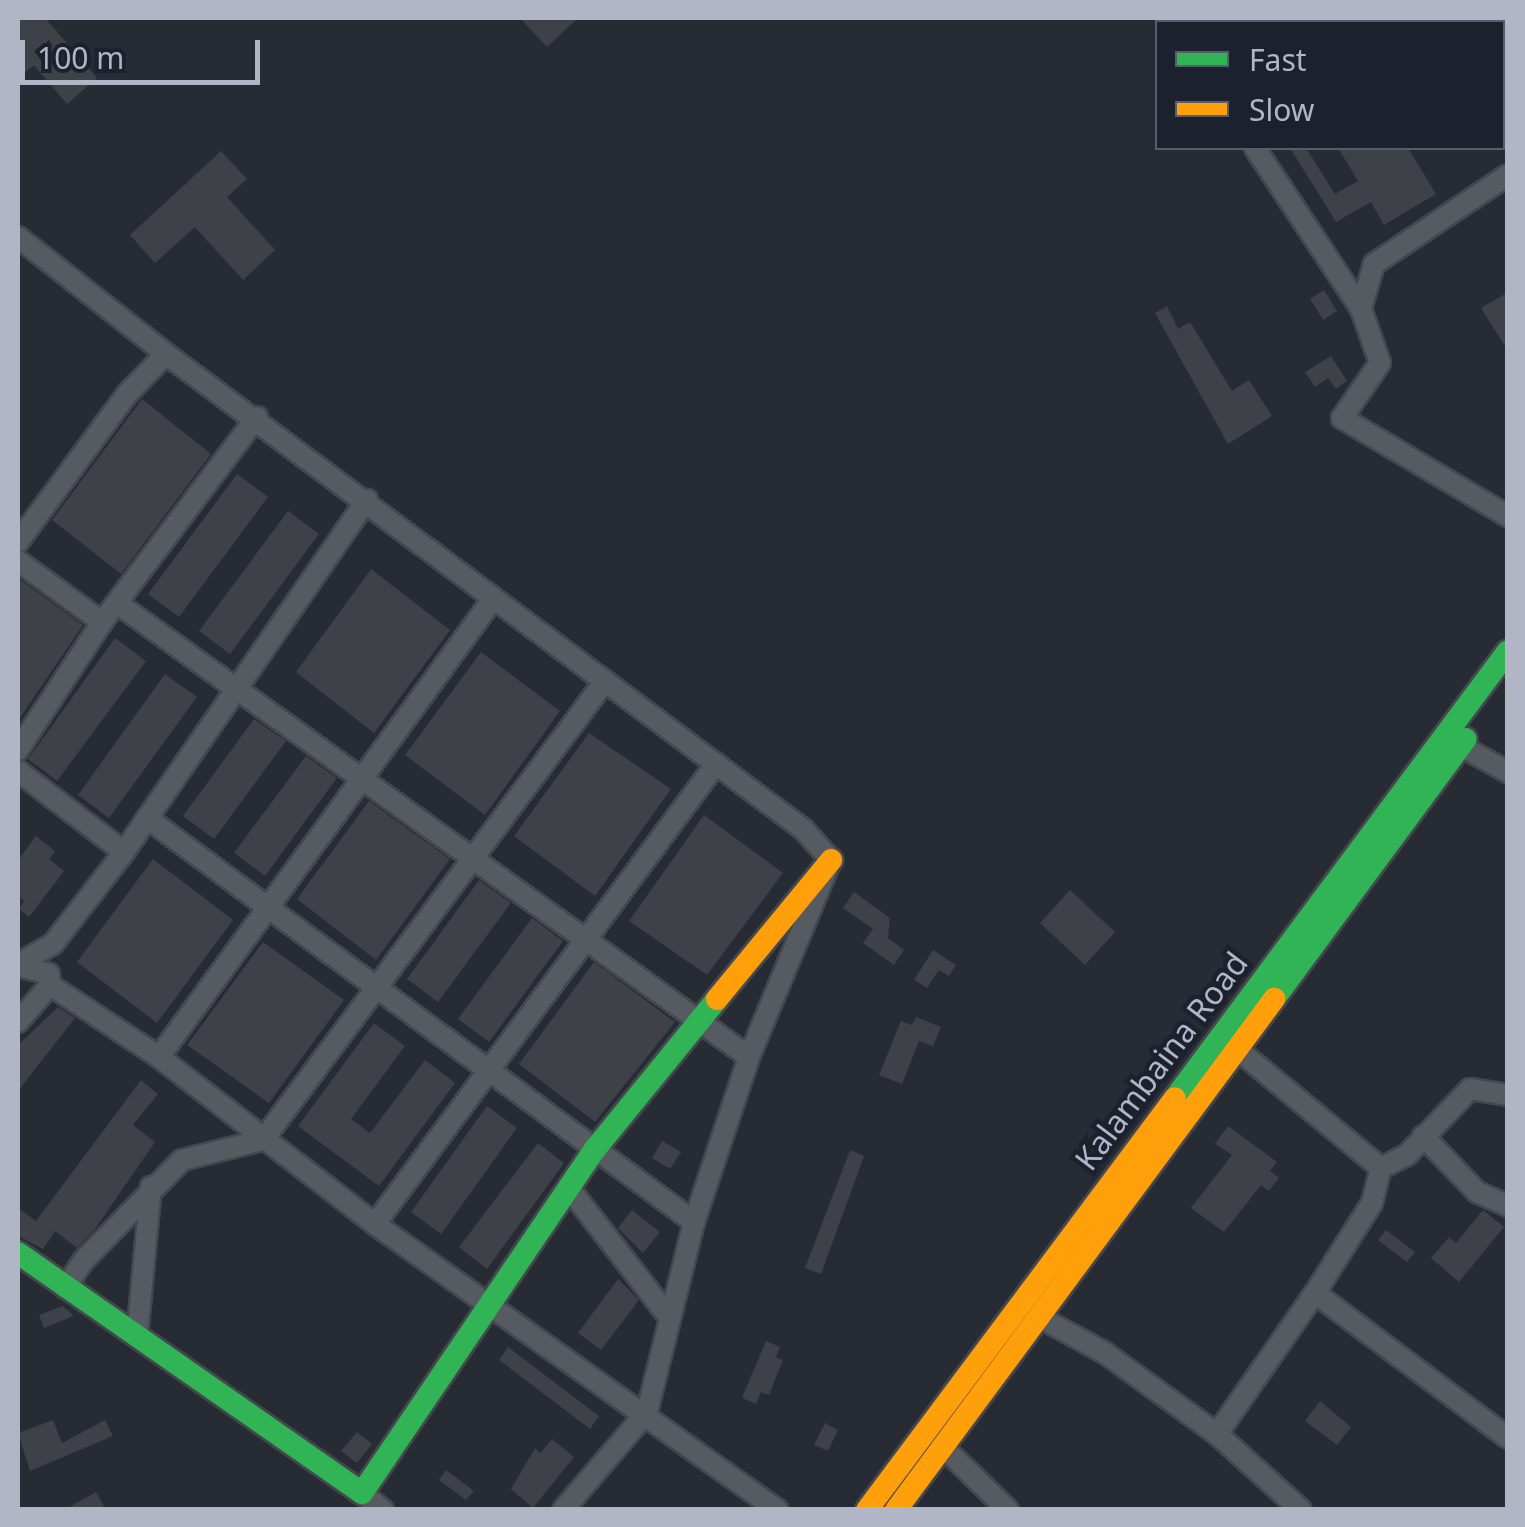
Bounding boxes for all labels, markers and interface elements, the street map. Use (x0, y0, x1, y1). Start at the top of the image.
scale bar (25, 20, 265, 82)
legend (1155, 20, 1505, 150)
text: 100 m (37, 37, 124, 78)
text: Fast (1249, 39, 1307, 80)
text: Slow (1249, 89, 1314, 130)
street label: Kalambaina Road (1067, 945, 1255, 1177)

